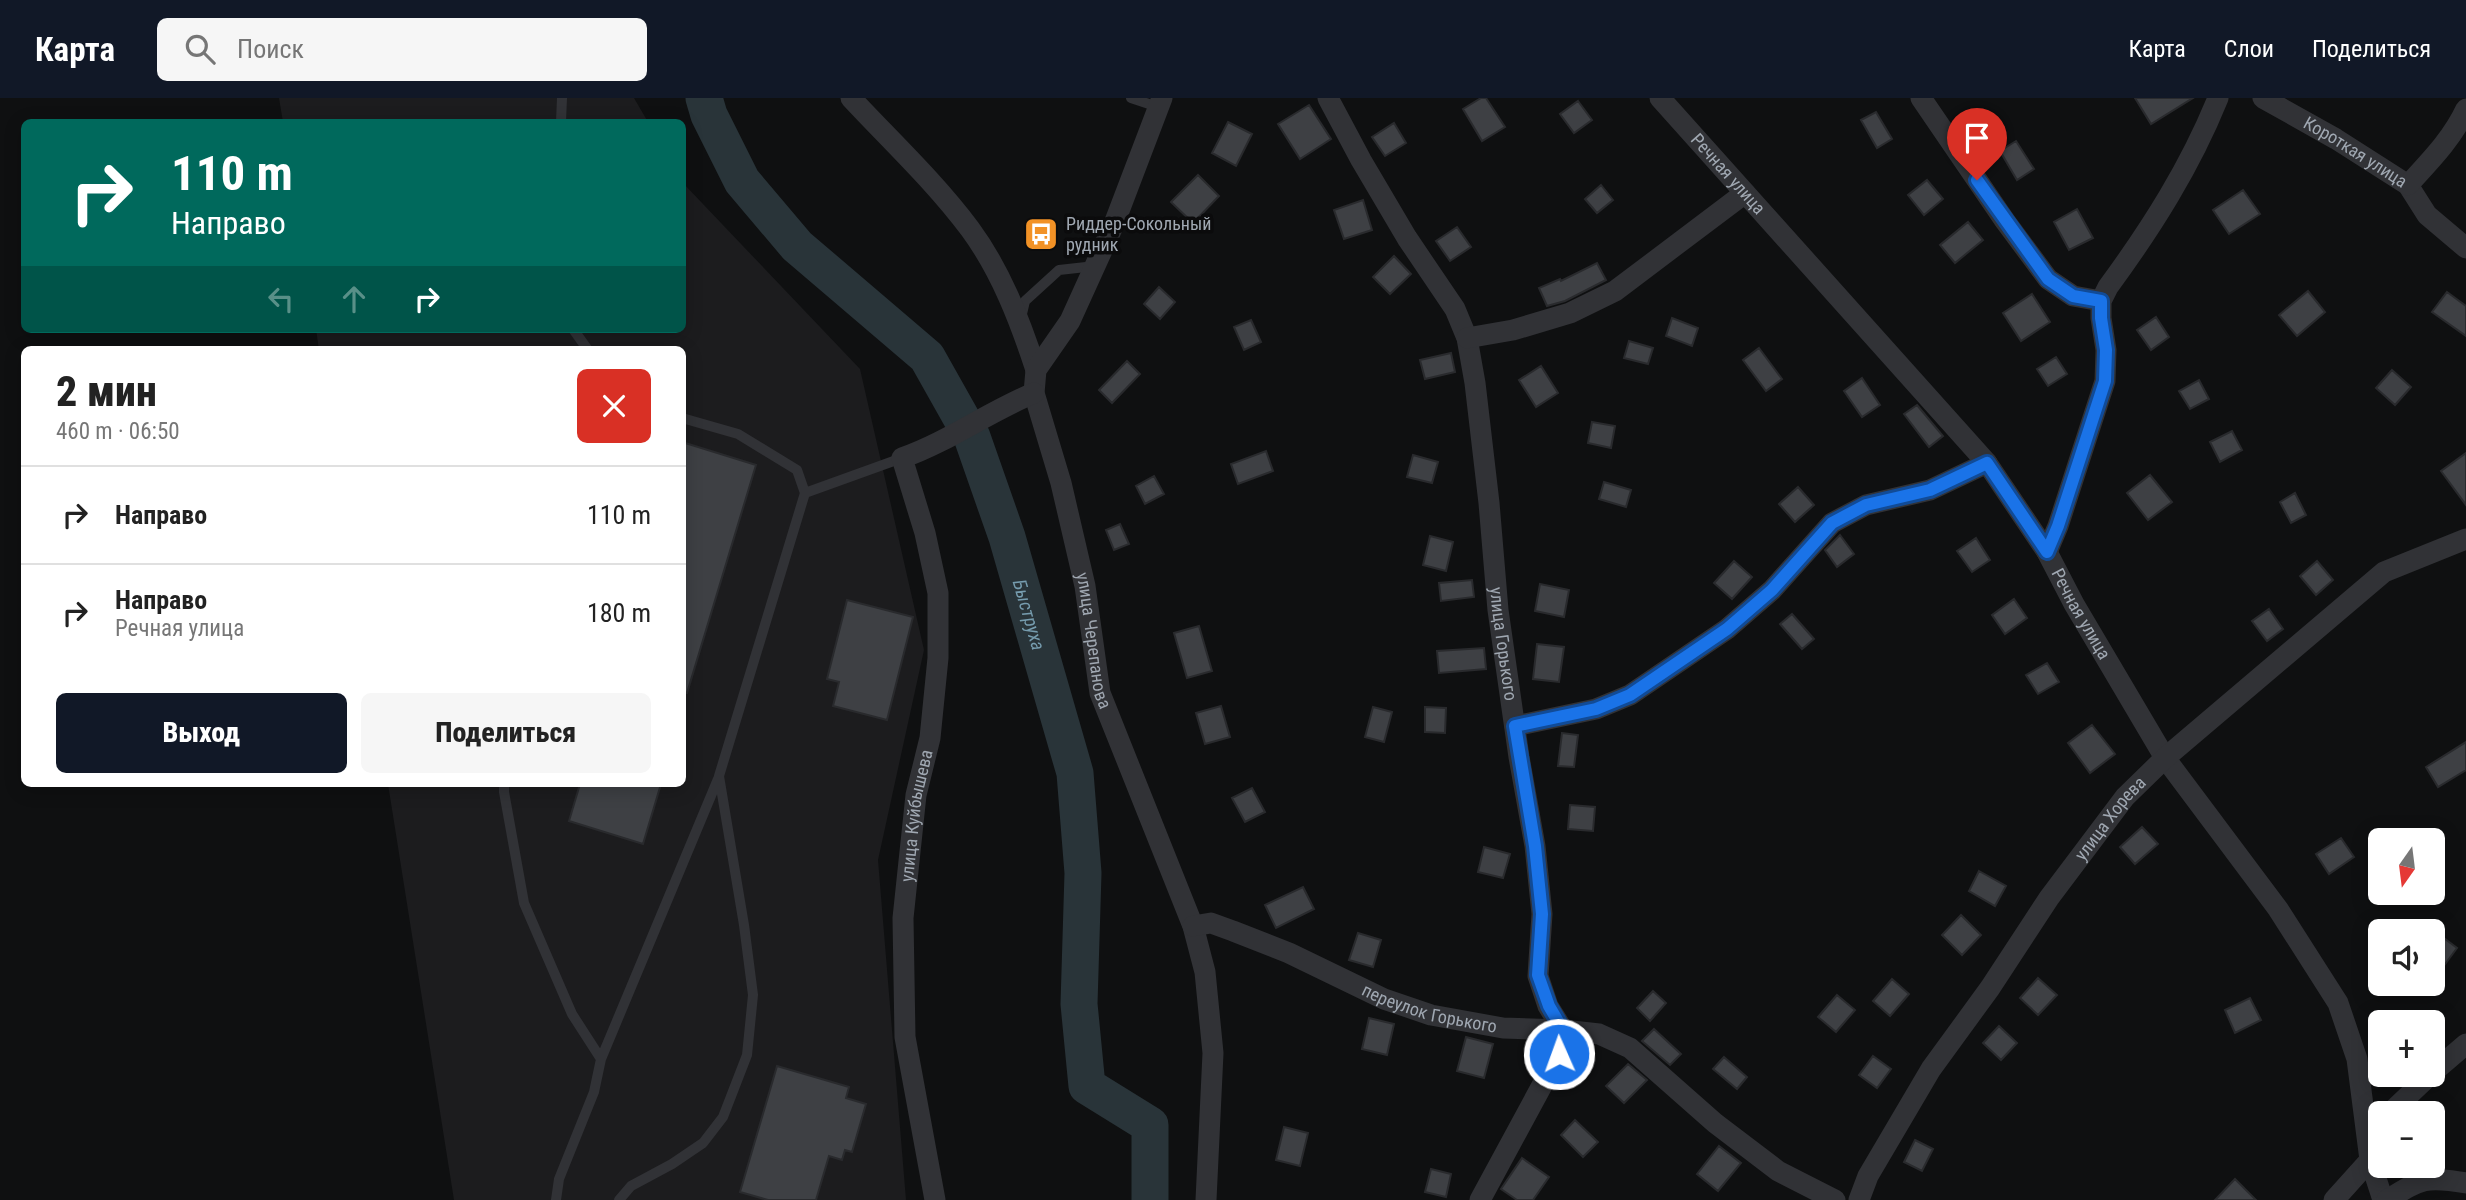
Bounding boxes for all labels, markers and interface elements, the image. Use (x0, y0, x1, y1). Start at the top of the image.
search box (157, 18, 647, 81)
text: Карта (35, 30, 115, 69)
icon: search (181, 30, 219, 68)
text: Поиск (237, 34, 304, 64)
text: Карта (2128, 35, 2186, 63)
text: Слои (2224, 35, 2274, 63)
text: Поделиться (2312, 35, 2431, 63)
pin (1947, 108, 2007, 180)
street label: Короткая улица (2300, 112, 2411, 192)
icon: arrive (1958, 119, 1996, 157)
street label: Речная улица (1687, 129, 1770, 218)
text: 110 m (171, 145, 293, 202)
icon: right (56, 147, 147, 238)
text: Направо (171, 204, 286, 242)
place label: Риддер-Сокольный рудник (1066, 213, 1211, 255)
bus stop icon: Риддер-Сокольный рудник (1022, 215, 1060, 253)
icon: left (262, 280, 300, 318)
icon: ahead (335, 280, 373, 318)
icon: right (408, 280, 446, 318)
text: 2 мин (56, 367, 157, 416)
button: close (577, 369, 651, 443)
text: 460 m · 06:50 (56, 418, 180, 445)
icon: right (56, 496, 94, 534)
text: Направо (115, 500, 207, 530)
text: 110 m (587, 500, 651, 530)
street label: Речная улица (2047, 565, 2115, 663)
street label: улица Черепанова (1072, 570, 1116, 712)
water label: Быструха (1008, 576, 1050, 653)
text: Направо (115, 585, 207, 615)
street label: улица Горького (1486, 586, 1522, 702)
icon: right (56, 594, 94, 632)
text: 180 m (587, 598, 651, 628)
text: Речная улица (115, 615, 244, 642)
button: Выход (56, 693, 347, 773)
button: Поделиться (361, 693, 651, 773)
street label: улица Куйбышева (896, 747, 937, 883)
street label: улица Хорева (2070, 772, 2150, 864)
north arrow (2368, 828, 2445, 905)
map controls (2368, 828, 2445, 1178)
button: sound (2368, 919, 2445, 996)
street label: переулок Горького (1359, 979, 1499, 1037)
button: + (2368, 1010, 2445, 1087)
position arrow (1522, 1017, 1596, 1091)
button: − (2368, 1101, 2445, 1178)

